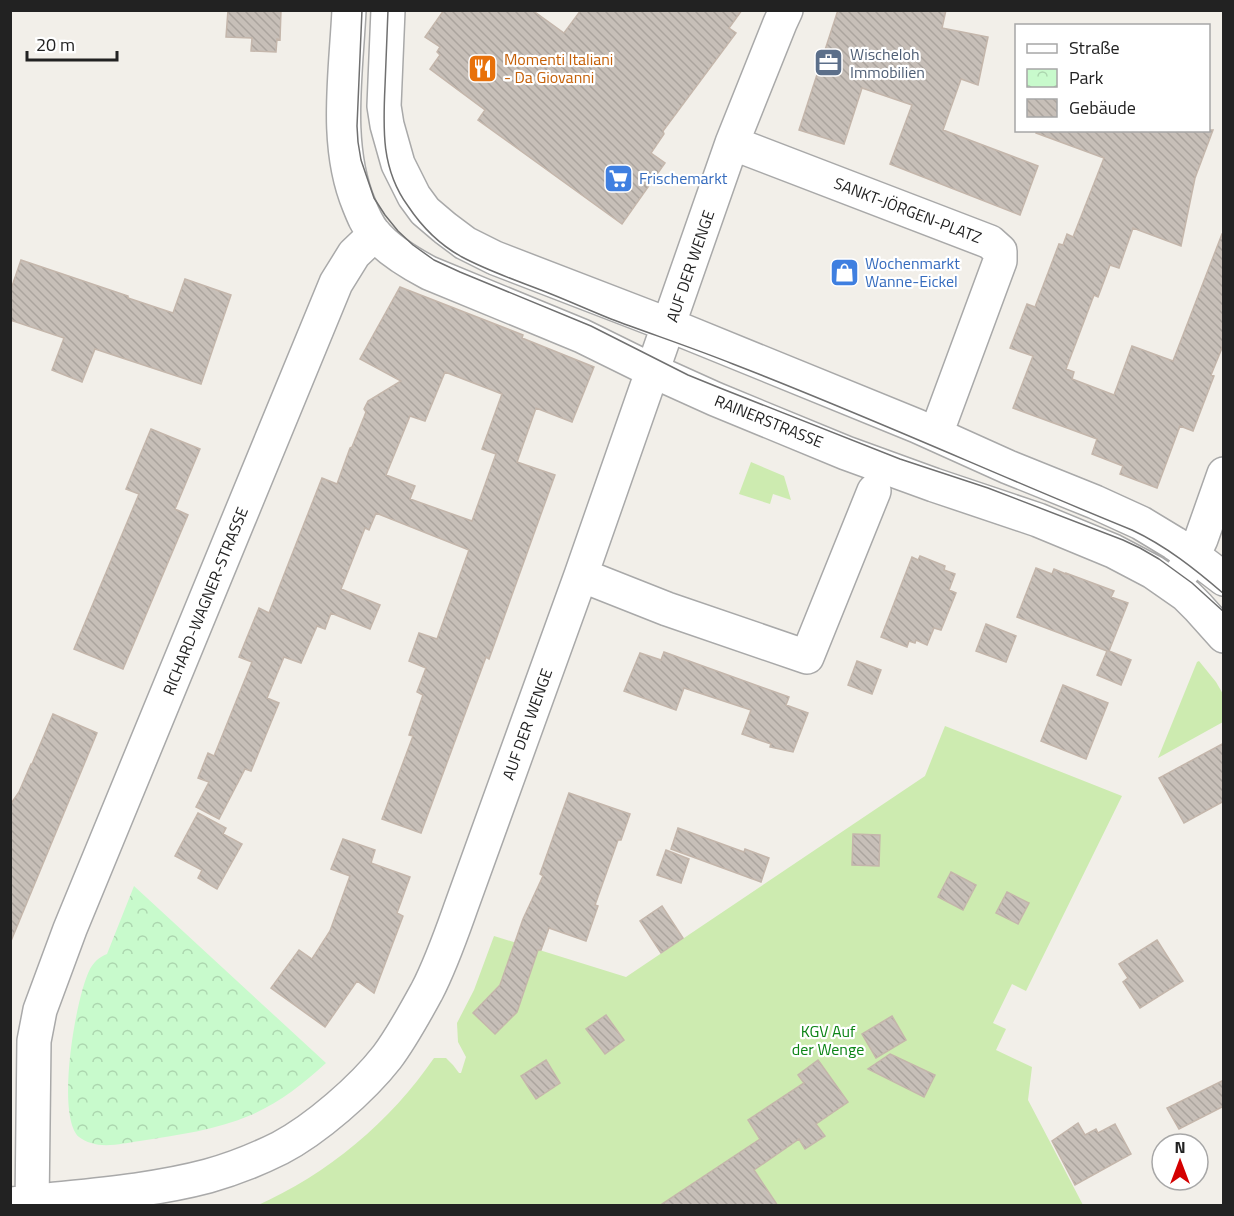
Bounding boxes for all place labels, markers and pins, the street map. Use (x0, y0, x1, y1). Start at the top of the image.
place label: Wischeloh Immobilien (850, 42, 925, 84)
place label: Momenti Italiani - Da Giovanni (504, 47, 613, 89)
office icon: Wischeloh Immobilien (813, 47, 845, 79)
restaurant icon: Momenti Italiani - Da Giovanni (467, 52, 499, 84)
supermarket icon: Frischemarkt (602, 162, 634, 194)
place label: Frischemarkt (639, 166, 728, 190)
place label: Wochenmarkt Wanne-Eickel (865, 251, 960, 293)
shop icon: Wochenmarkt Wanne-Eickel (828, 256, 860, 288)

